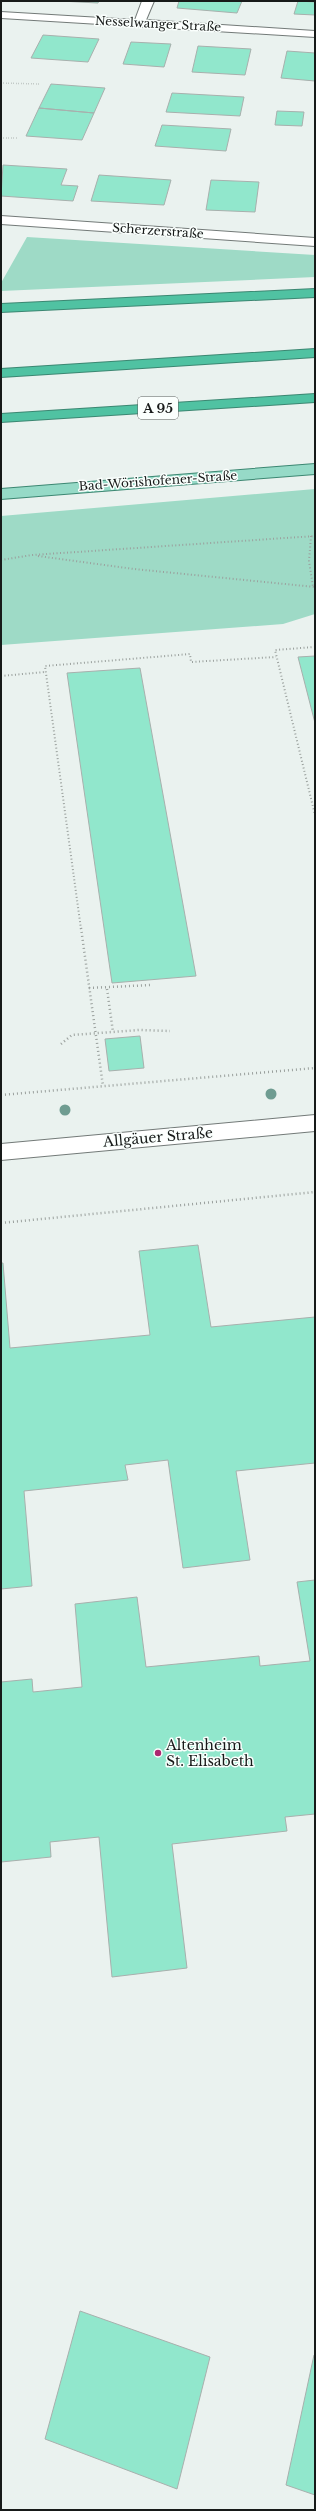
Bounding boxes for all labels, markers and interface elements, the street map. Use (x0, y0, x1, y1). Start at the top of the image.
street label: Nesselwanger Straße (94, 13, 222, 34)
street label: Scherzerstraße (112, 220, 204, 241)
road number: A 95 (138, 397, 178, 419)
street label: Bad-Wörishofener-Straße (78, 467, 238, 494)
street label: Allgäuer Straße (101, 1123, 214, 1151)
place label: Altenheim St. Elisabeth (165, 1736, 254, 1770)
marker: Altenheim St. Elisabeth (153, 1748, 163, 1758)

